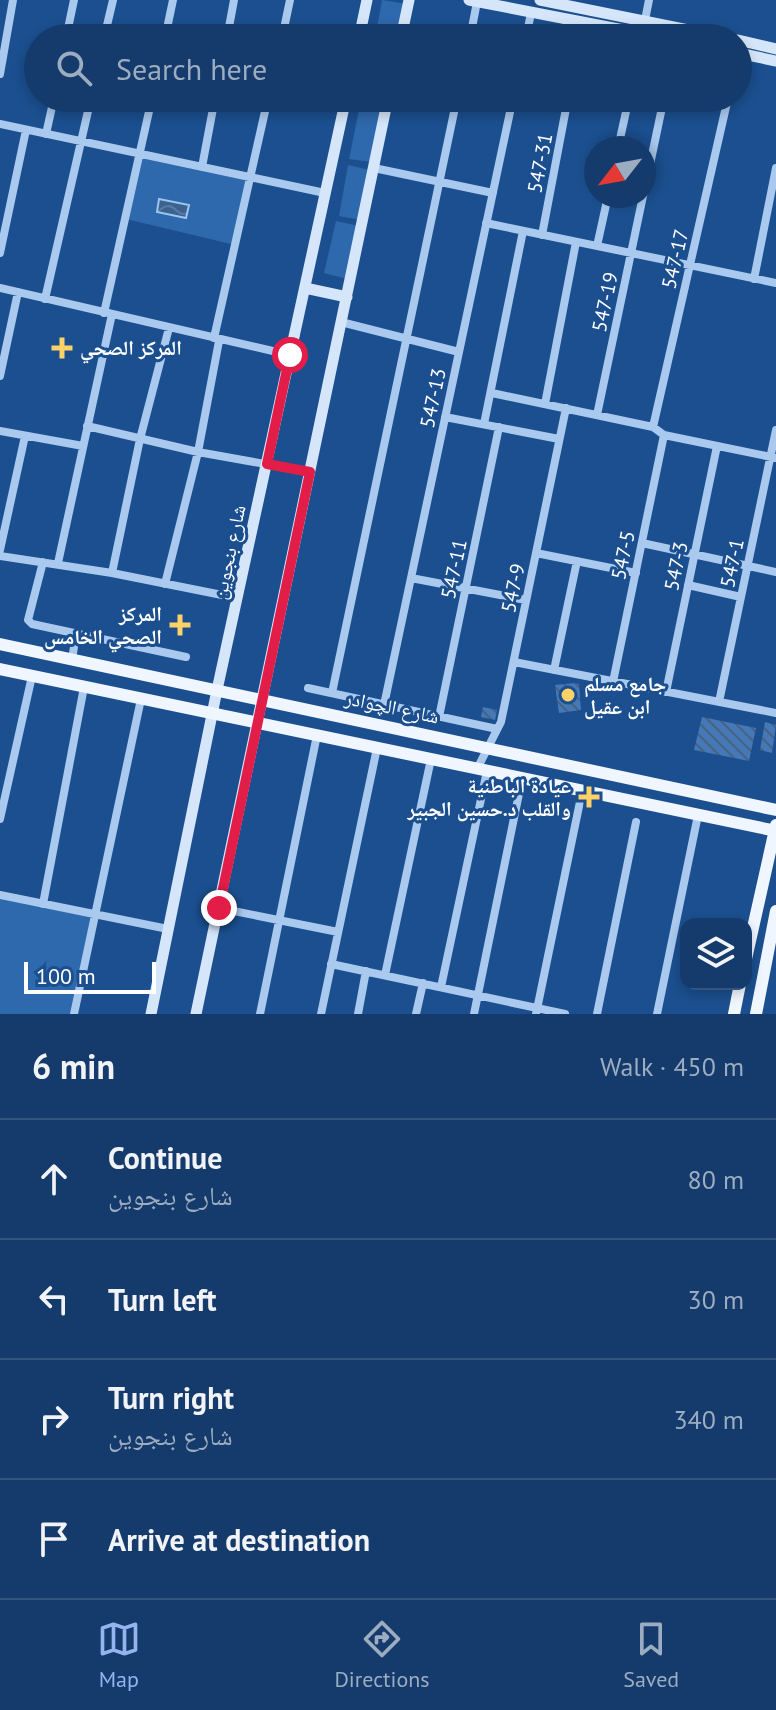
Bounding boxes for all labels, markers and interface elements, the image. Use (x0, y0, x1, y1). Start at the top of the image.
search box (24, 24, 752, 112)
icon: search (52, 46, 96, 90)
text: Search here (116, 49, 267, 88)
street label: 547-31 (521, 131, 559, 195)
north arrow (584, 136, 656, 208)
street label: 547-17 (656, 227, 694, 291)
street label: 547-19 (586, 270, 624, 334)
place label: المركز الصحي (80, 335, 182, 364)
marker: المركز الصحي (51, 337, 73, 359)
route start (272, 337, 308, 373)
street label: 547-13 (414, 366, 452, 430)
street label: شارع بنجوين (206, 502, 252, 602)
street label: 547-5 (605, 528, 641, 582)
street label: 547-1 (714, 536, 750, 590)
street label: 547-11 (435, 537, 473, 601)
street label: 547-3 (658, 539, 694, 593)
street label: 547-9 (495, 561, 531, 615)
place label: المركز الصحي الخامس (44, 601, 162, 653)
marker: المركز الصحي الخامس (169, 614, 191, 636)
place label: جامع مسلم ابن عقيل (584, 671, 666, 720)
street label: شارع الچوادر (341, 684, 442, 730)
marker: جامع مسلم ابن عقيل (559, 686, 577, 704)
place label: عيادة الباطنية والقلب د.حسين الجبير (407, 773, 571, 822)
marker: عيادة الباطنية والقلب د.حسين الجبير (578, 786, 600, 808)
route end (201, 890, 237, 926)
map controls (680, 918, 752, 990)
button: layers (680, 918, 752, 990)
scale bar (24, 958, 156, 994)
text: 100 m (36, 962, 96, 990)
text: 6 min (32, 1044, 115, 1088)
text: Walk · 450 m (600, 1050, 744, 1083)
text: Continue (108, 1138, 222, 1177)
icon: ahead (32, 1157, 76, 1201)
text: 80 m (688, 1163, 744, 1196)
text: شارع بنجوين (108, 1179, 233, 1212)
icon: left (32, 1277, 76, 1321)
text: Turn left (108, 1280, 216, 1319)
text: 30 m (688, 1283, 744, 1316)
text: Turn right (108, 1378, 234, 1417)
icon: right (32, 1397, 76, 1441)
text: 340 m (673, 1403, 744, 1436)
text: شارع بنجوين (108, 1419, 233, 1452)
icon: arrive (32, 1517, 76, 1561)
text: Arrive at destination (108, 1520, 370, 1559)
tab: Map (97, 1617, 141, 1693)
tab: Directions (334, 1617, 430, 1693)
tab: Saved (623, 1617, 679, 1693)

